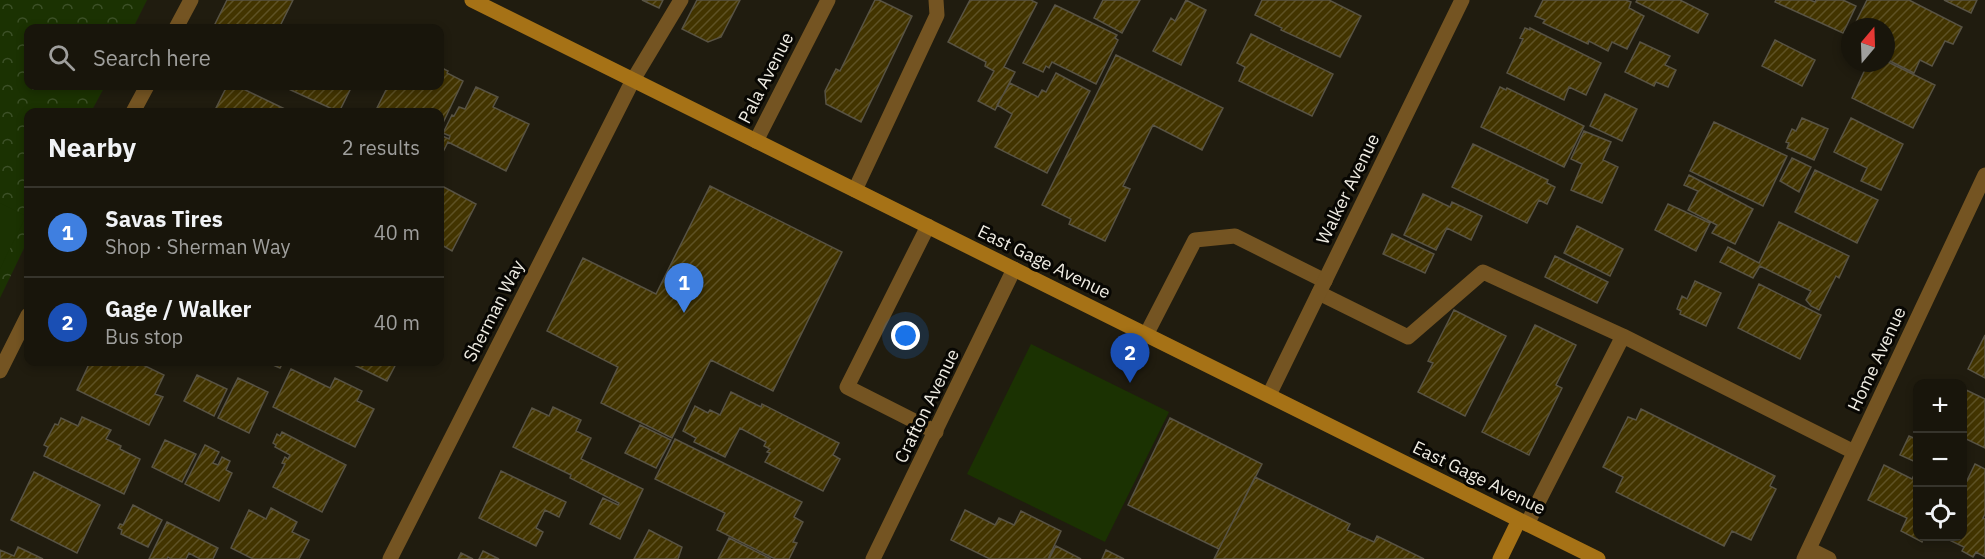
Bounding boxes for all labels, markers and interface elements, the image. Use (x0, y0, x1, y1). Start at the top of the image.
north arrow (1841, 18, 1895, 72)
search box (24, 24, 444, 90)
street label: Pala Avenue (733, 28, 798, 127)
icon: search (45, 41, 78, 74)
text: Search here (93, 43, 211, 72)
text: Nearby (48, 130, 136, 164)
street label: Walker Avenue (1311, 130, 1384, 248)
text: 2 results (342, 134, 420, 161)
text: Savas Tires (105, 204, 223, 233)
text: 1 (62, 219, 74, 246)
text: 40 m (374, 219, 420, 246)
street label: East Gage Avenue (974, 219, 1115, 304)
text: Shop · Sherman Way (105, 233, 290, 260)
street label: Sherman Way (458, 256, 529, 366)
pin: 1 (664, 264, 704, 313)
text: Gage / Walker (105, 294, 252, 323)
street label: Home Avenue (1842, 303, 1911, 415)
text: 2 (62, 309, 74, 336)
text: 40 m (374, 309, 420, 336)
your location (891, 321, 920, 350)
text: Bus stop (105, 323, 183, 350)
pin: 2 (1110, 334, 1150, 383)
street label: Crafton Avenue (889, 345, 964, 467)
map controls (1913, 379, 1967, 541)
button: + (1913, 379, 1967, 433)
button: − (1913, 433, 1967, 487)
street label: East Gage Avenue (1409, 435, 1550, 520)
button: locate (1913, 487, 1967, 541)

